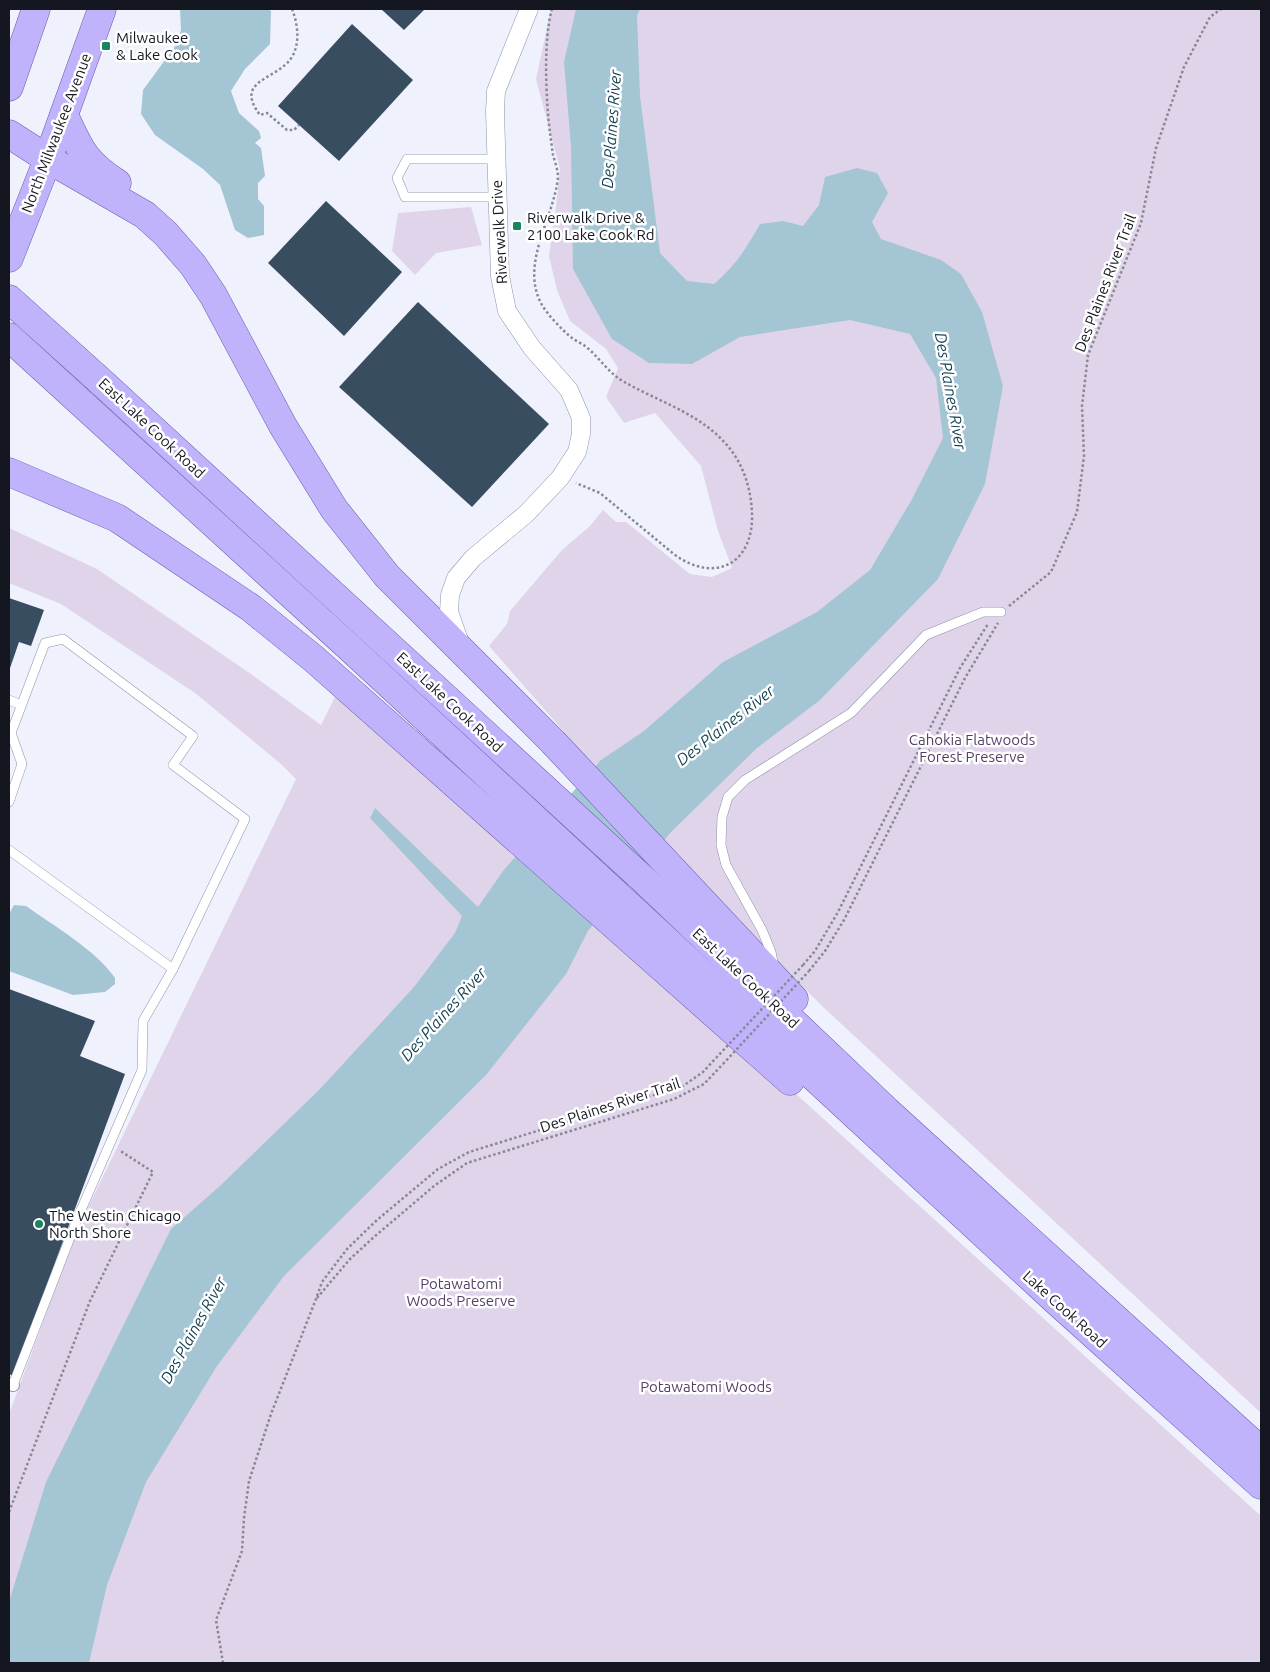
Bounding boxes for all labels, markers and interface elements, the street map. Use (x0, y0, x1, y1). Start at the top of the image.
place label: Milwaukee & Lake Cook (116, 29, 198, 63)
marker: Milwaukee & Lake Cook (100, 40, 112, 52)
street label: North Milwaukee Avenue (18, 51, 94, 215)
water label: Des Plaines River (598, 68, 624, 189)
street label: Riverwalk Drive (488, 179, 510, 285)
place label: Riverwalk Drive & 2100 Lake Cook Rd (527, 209, 655, 243)
street label: Des Plaines River Trail (1071, 212, 1139, 354)
marker: Riverwalk Drive & 2100 Lake Cook Rd (511, 220, 523, 232)
water label: Des Plaines River (932, 331, 970, 452)
street label: East Lake Cook Road (95, 374, 209, 482)
street label: East Lake Cook Road (393, 648, 507, 756)
water label: Des Plaines River (673, 681, 778, 769)
park label: Cahokia Flatwoods Forest Preserve (909, 731, 1035, 765)
street label: East Lake Cook Road (689, 924, 803, 1032)
water label: Des Plaines River (397, 963, 490, 1064)
street label: Des Plaines River Trail (538, 1074, 682, 1136)
place label: The Westin Chicago North Shore (49, 1207, 181, 1241)
marker: The Westin Chicago North Shore (33, 1218, 45, 1230)
street label: Lake Cook Road (1020, 1267, 1110, 1351)
water label: Des Plaines River (156, 1273, 230, 1386)
park label: Potawatomi Woods Preserve (406, 1275, 516, 1309)
park label: Potawatomi Woods (640, 1378, 772, 1395)

